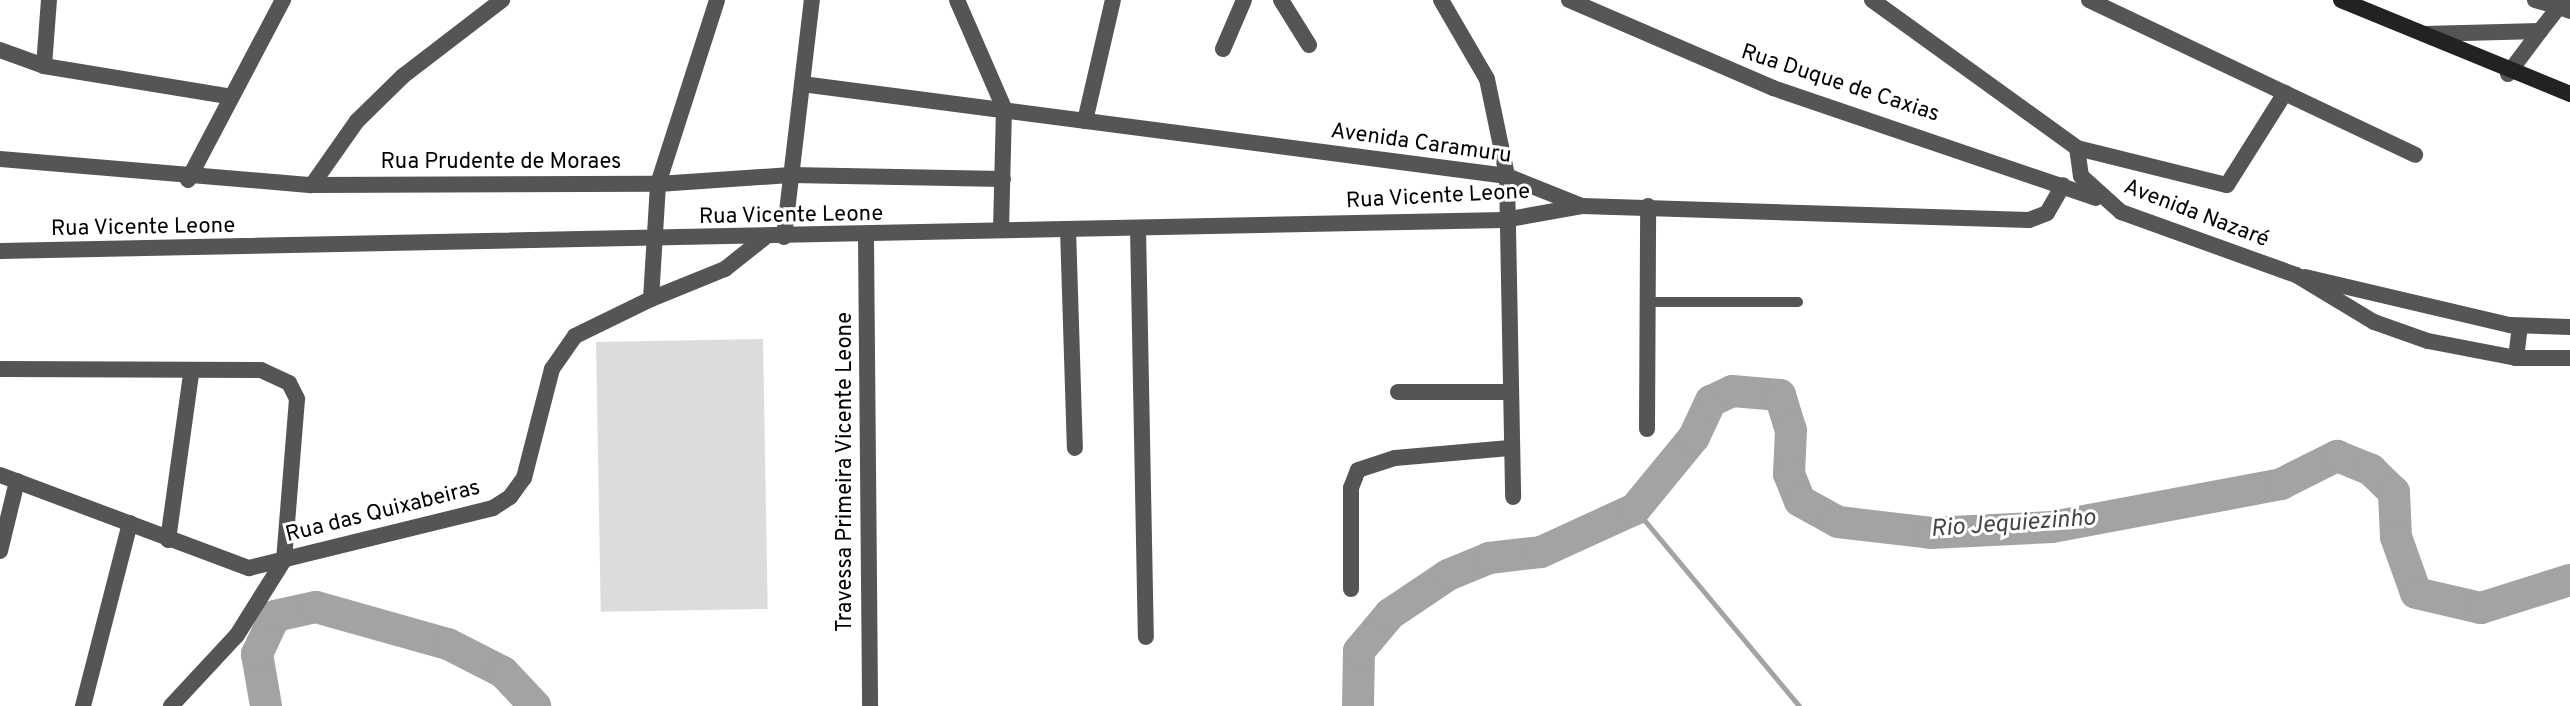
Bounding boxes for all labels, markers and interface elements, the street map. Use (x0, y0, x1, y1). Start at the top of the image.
street label: Rua Duque de Caxias (1738, 39, 1942, 129)
street label: Avenida Caramuru (1329, 118, 1513, 170)
street label: Rua Prudente de Moraes (381, 150, 621, 176)
street label: Avenida Nazaré (2120, 174, 2272, 254)
street label: Rua Vicente Leone (1345, 179, 1531, 215)
street label: Rua Vicente Leone (698, 201, 884, 231)
street label: Rua Vicente Leone (50, 213, 236, 243)
street label: Travessa Primeira Vicente Leone (833, 311, 859, 633)
street label: Rua das Quixabeiras (283, 475, 483, 549)
water label: Rio Jequiezinho (1930, 505, 2096, 545)

